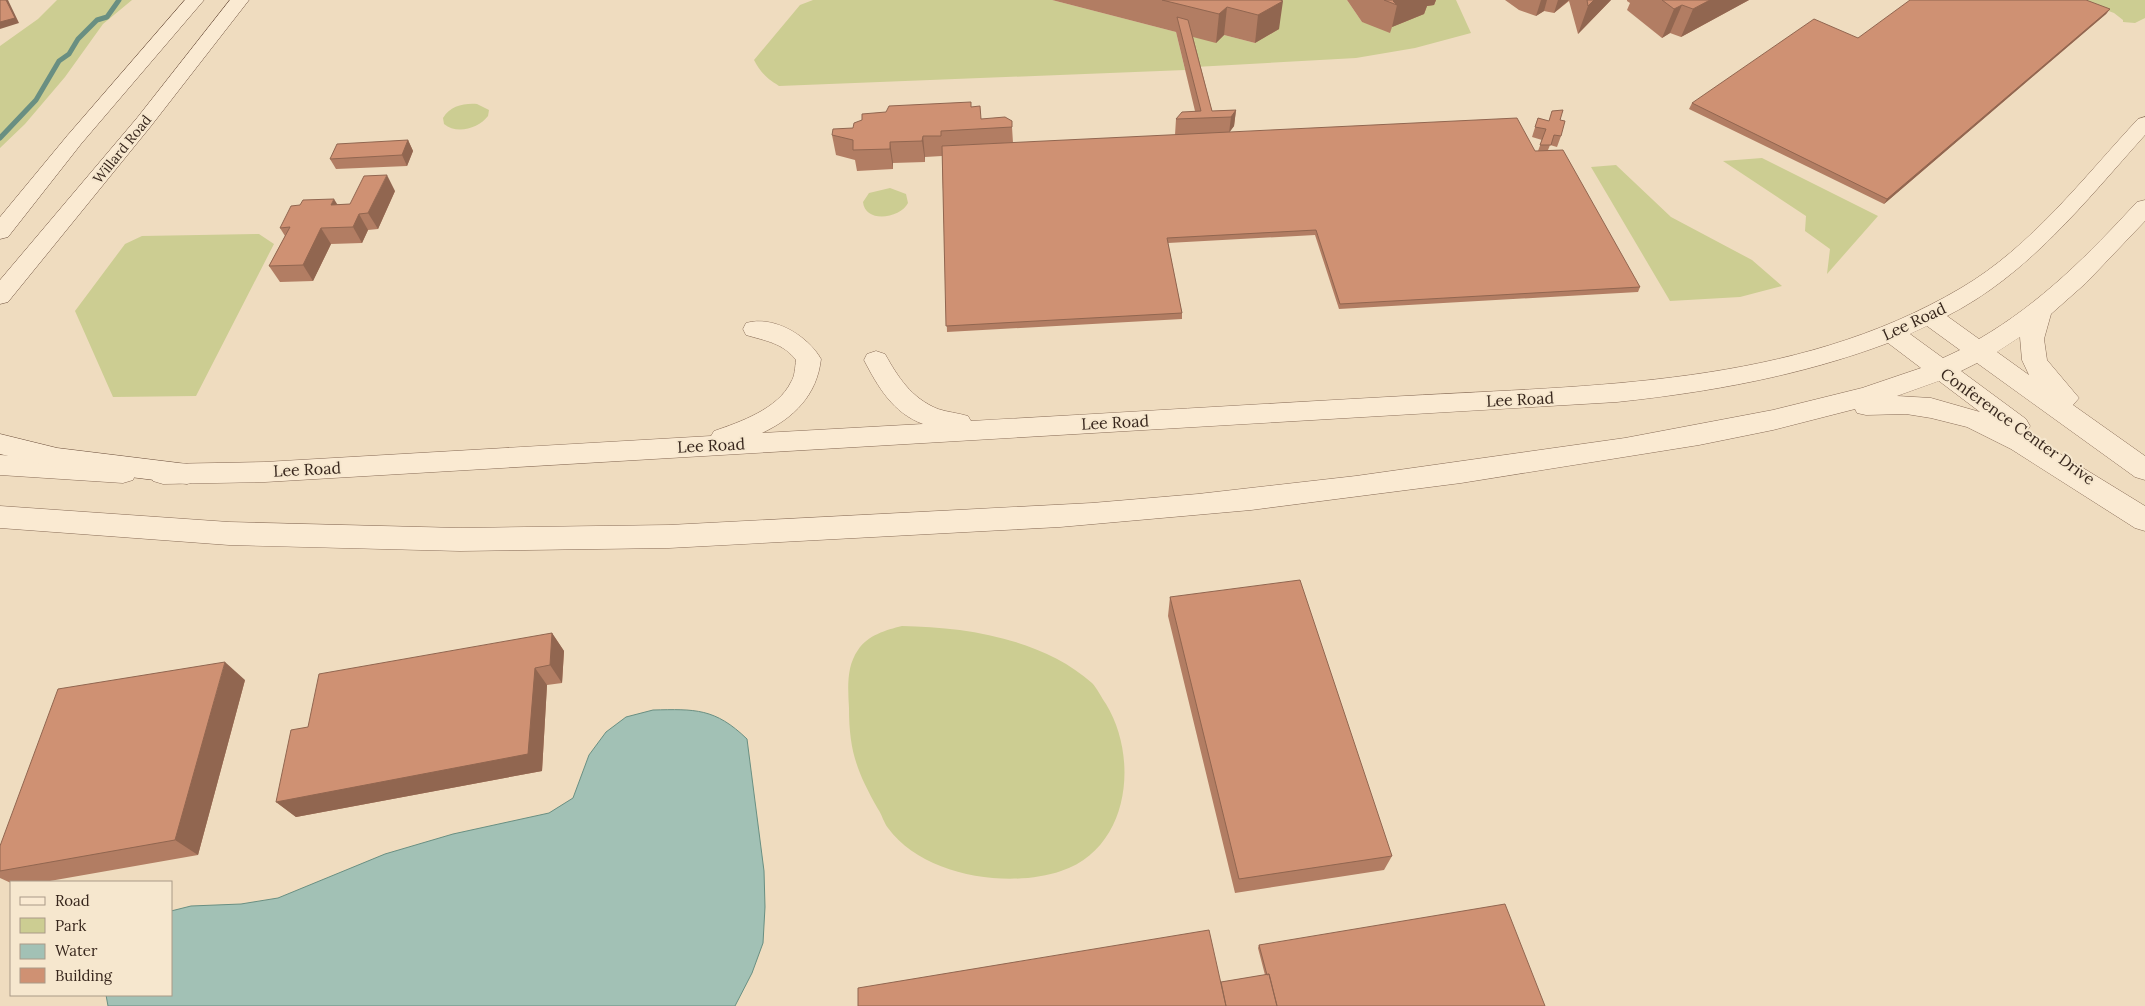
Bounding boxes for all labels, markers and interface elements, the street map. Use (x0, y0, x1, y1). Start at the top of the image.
street label: Willard Road (89, 111, 155, 187)
street label: Lee Road (1879, 297, 1949, 344)
street label: Conference Center Drive (1937, 363, 2099, 489)
street label: Lee Road (1486, 387, 1555, 411)
street label: Lee Road (1081, 410, 1150, 434)
street label: Lee Road (677, 433, 746, 457)
street label: Lee Road (273, 457, 342, 481)
legend (10, 881, 172, 996)
text: Road (55, 891, 90, 910)
text: Park (55, 916, 86, 935)
text: Water (55, 941, 98, 960)
text: Building (55, 966, 113, 985)

